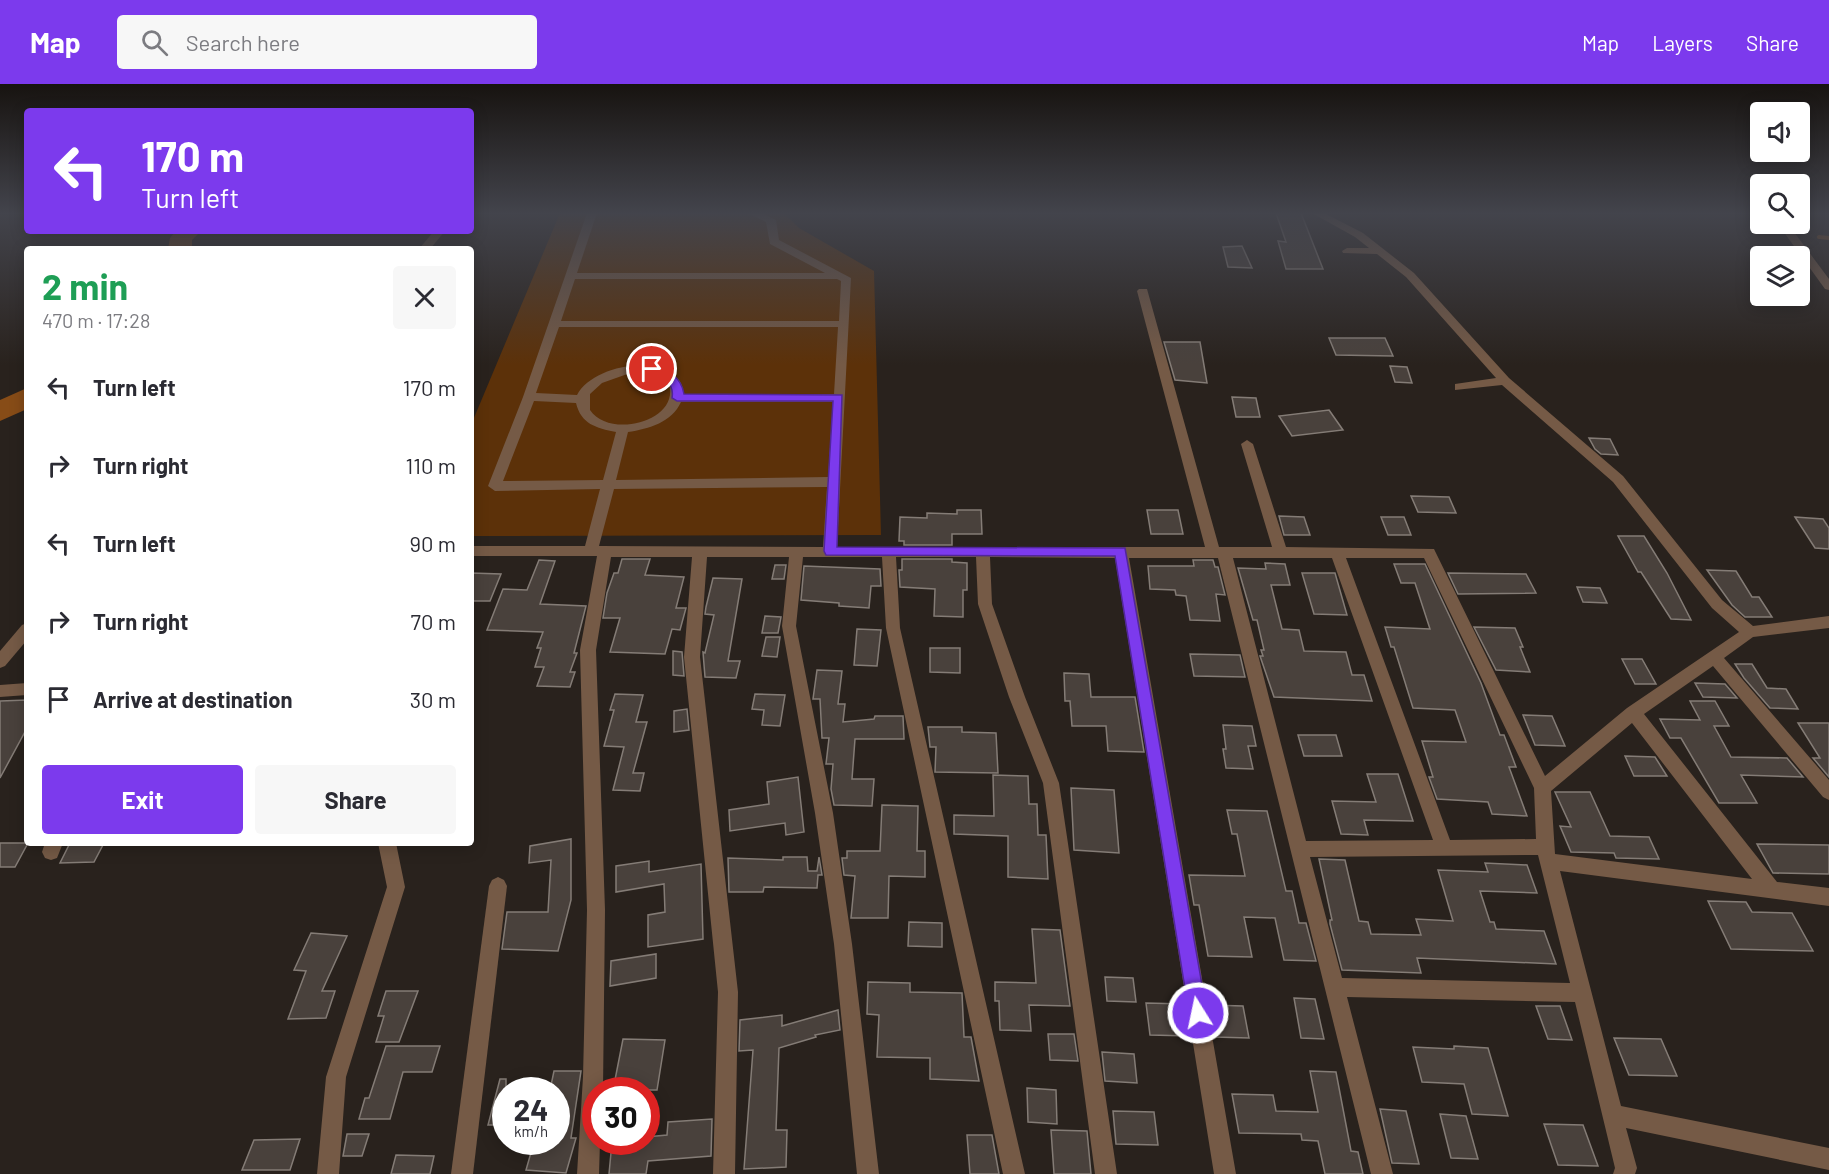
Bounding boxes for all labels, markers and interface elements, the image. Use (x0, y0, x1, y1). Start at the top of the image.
search box (117, 15, 537, 69)
text: Map (30, 25, 81, 59)
icon: search (138, 26, 171, 59)
text: Search here (186, 29, 300, 55)
text: Map (1582, 30, 1619, 55)
text: Layers (1652, 30, 1713, 55)
text: Share (1746, 30, 1799, 55)
map controls (1750, 102, 1810, 306)
button: sound (1750, 102, 1810, 162)
text: 170 m (141, 130, 244, 180)
icon: left (42, 132, 120, 210)
button: search (1750, 174, 1810, 234)
text: Turn left (141, 181, 239, 213)
button: layers (1750, 246, 1810, 306)
text: 2 min (42, 264, 128, 307)
button: close (393, 266, 456, 329)
text: 470 m · 17:28 (42, 308, 150, 332)
pin (626, 343, 677, 394)
icon: arrive (635, 352, 668, 385)
icon: left (42, 371, 75, 404)
text: Turn left (93, 374, 176, 400)
text: 170 m (403, 374, 456, 400)
icon: right (42, 449, 75, 482)
text: Turn right (93, 452, 188, 478)
text: 110 m (406, 452, 456, 478)
icon: left (42, 527, 75, 560)
text: Turn left (93, 530, 176, 556)
text: 90 m (410, 530, 456, 556)
icon: right (42, 605, 75, 638)
text: Turn right (93, 608, 188, 634)
text: 70 m (411, 608, 456, 634)
icon: arrive (42, 683, 75, 716)
text: Arrive at destination (93, 686, 292, 712)
text: 30 m (410, 686, 456, 712)
button: Exit (42, 765, 243, 834)
button: Share (255, 765, 456, 834)
position arrow (1166, 981, 1230, 1045)
speed limit sign: 30 (582, 1077, 660, 1155)
text: 24 (514, 1091, 548, 1127)
text: km/h (514, 1122, 548, 1140)

